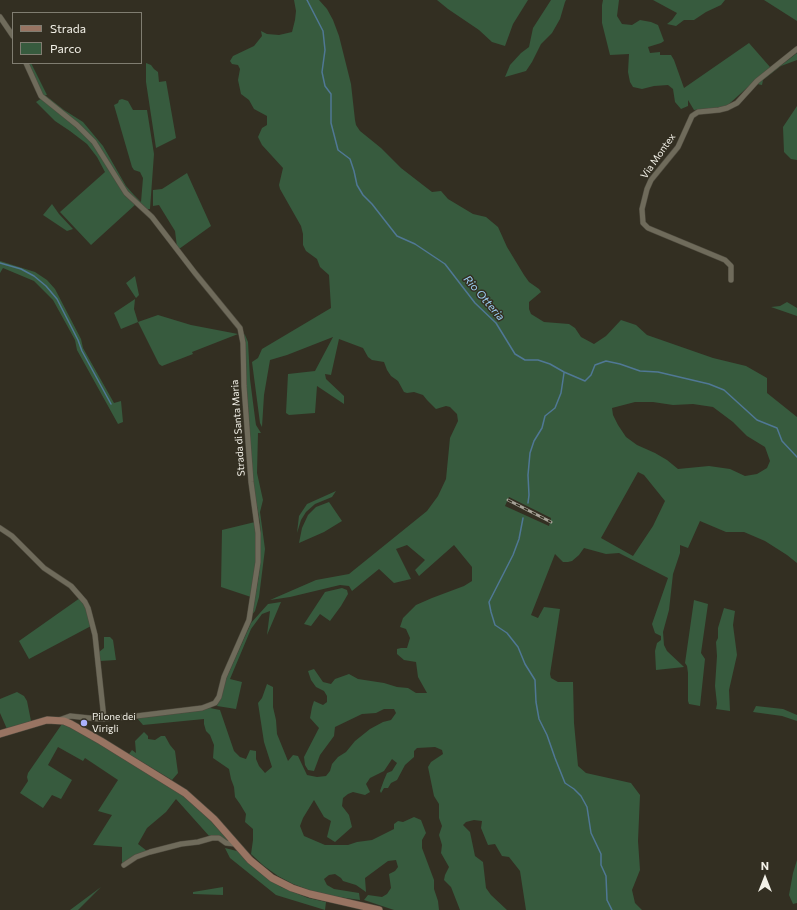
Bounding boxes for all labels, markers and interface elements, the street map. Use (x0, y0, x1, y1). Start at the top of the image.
legend (12, 12, 142, 64)
text: Strada (50, 21, 86, 35)
text: Parco (50, 41, 82, 55)
street label: Via Montex (638, 131, 678, 181)
water label: Rio Otteria (461, 273, 507, 323)
street label: Strada di Santa Maria (229, 379, 247, 477)
place label: Pilone dei Virigli (92, 711, 136, 734)
marker: Pilone dei Virigli (79, 718, 89, 728)
north arrow (745, 858, 785, 898)
text: N (761, 859, 769, 872)

